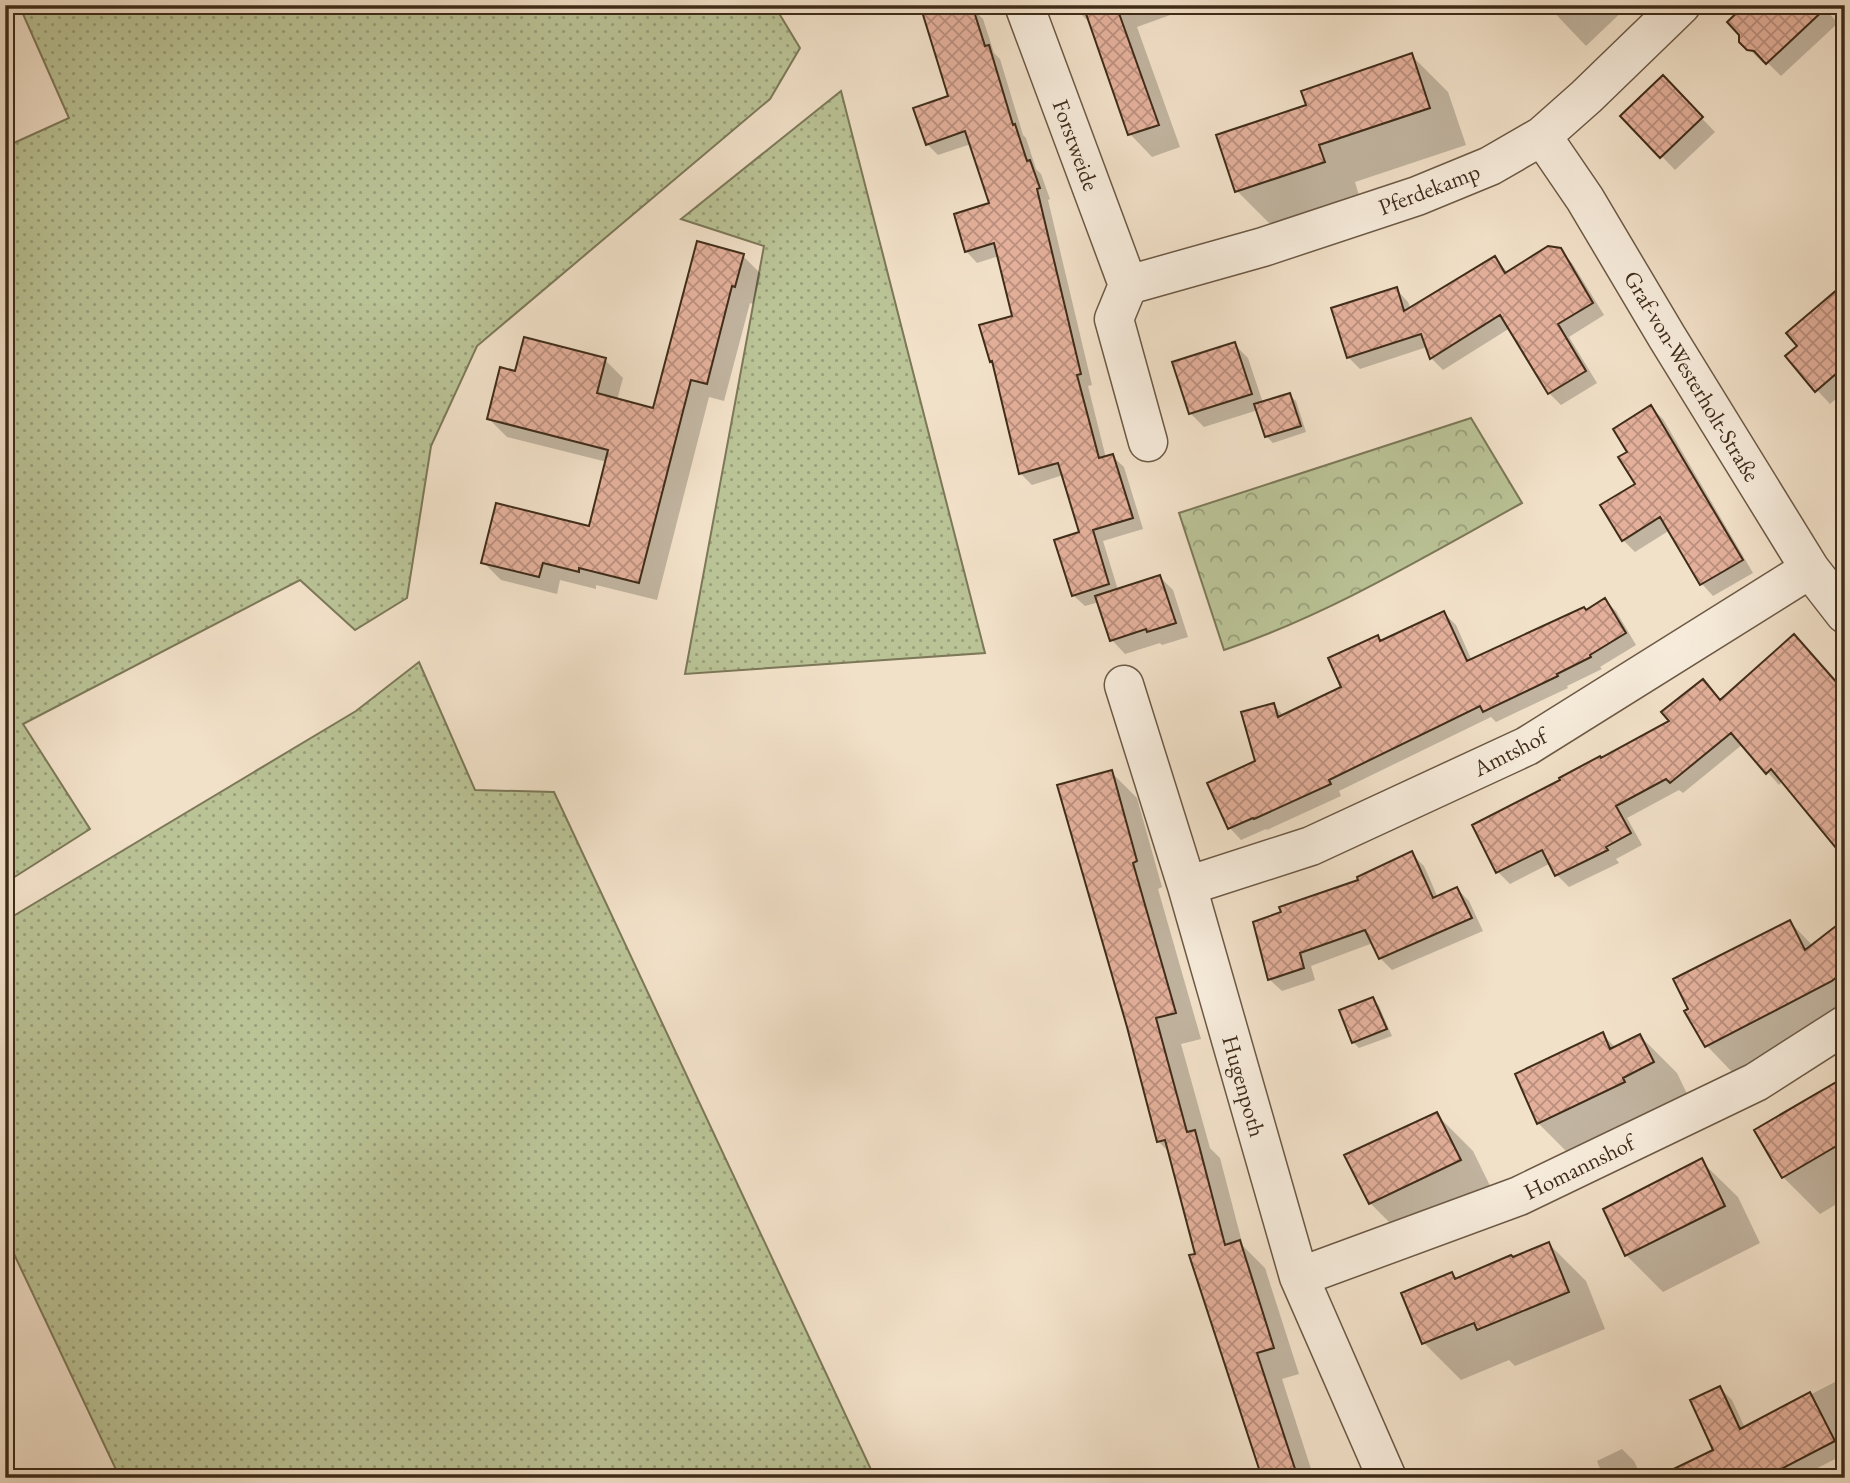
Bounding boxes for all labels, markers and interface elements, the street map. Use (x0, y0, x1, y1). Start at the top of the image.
street label: Forstweide (1046, 95, 1106, 195)
street label: Pferdekamp (1374, 156, 1484, 222)
street label: Graf-von-Westerholt-Straße (1617, 265, 1767, 487)
street label: Amtshof (1467, 719, 1554, 784)
street label: Hugenpoth (1215, 1032, 1273, 1140)
street label: Homannshof (1519, 1126, 1642, 1207)

